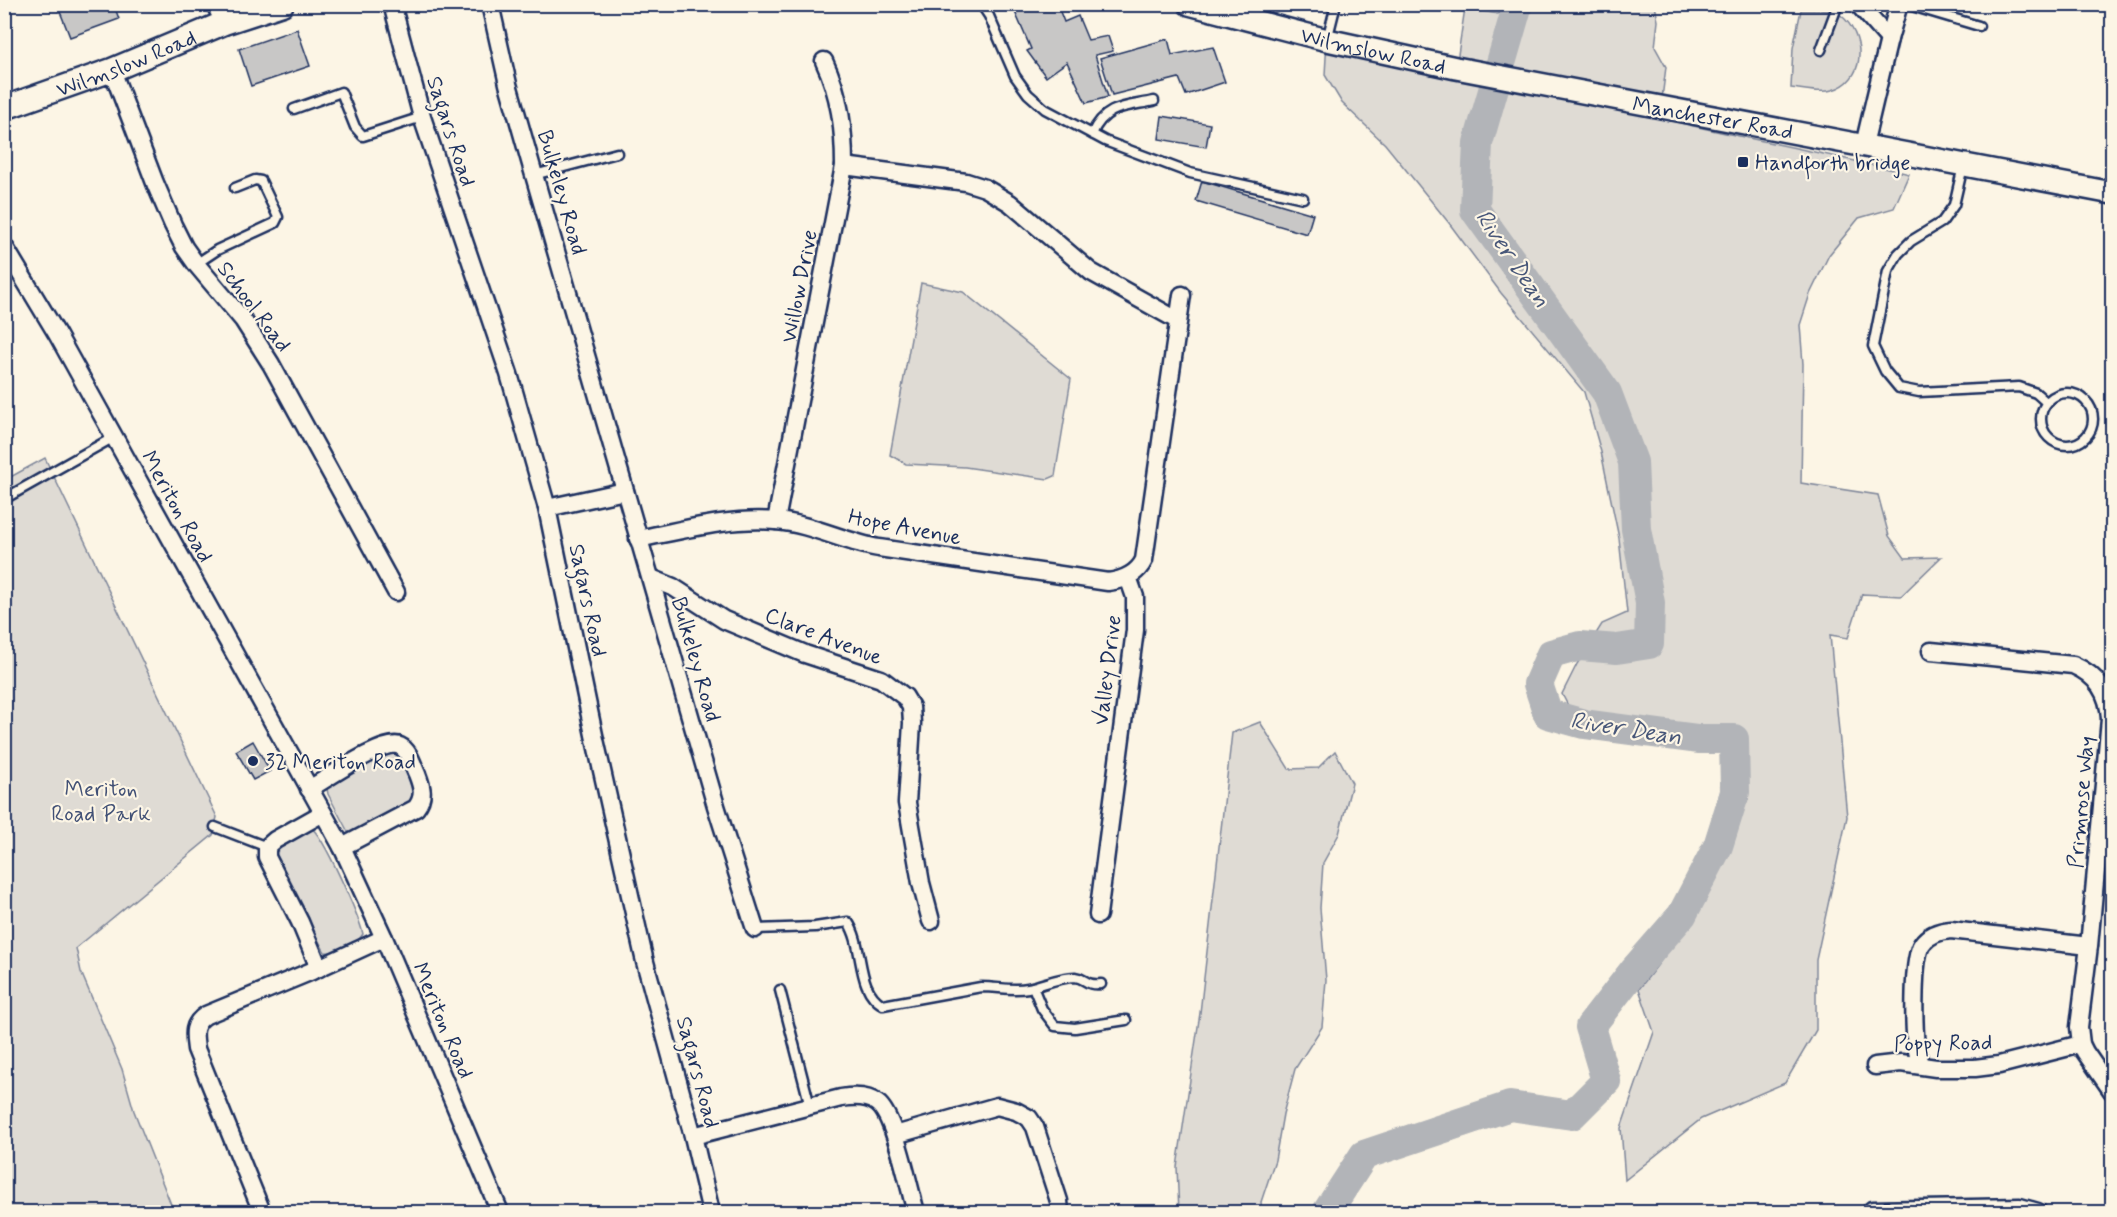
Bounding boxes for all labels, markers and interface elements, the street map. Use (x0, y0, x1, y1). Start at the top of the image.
street label: Wilmslow Road (1297, 22, 1448, 81)
street label: Wilmslow Road (53, 24, 201, 105)
street label: Sagars Road (416, 73, 481, 191)
street label: Manchester Road (1630, 91, 1795, 147)
street label: Bulkeley Road (530, 127, 592, 258)
place label: Handforth bridge (1755, 150, 1910, 180)
marker: Handforth bridge (1736, 155, 1750, 169)
water label: River Dean (1468, 204, 1556, 314)
street label: Willow Drive (775, 228, 825, 345)
street label: School Road (210, 256, 297, 358)
street label: Meriton Road (134, 446, 218, 568)
street label: Hope Avenue (846, 503, 964, 553)
street label: Sagars Road (559, 542, 613, 660)
street label: Bulkeley Road (664, 594, 726, 725)
street label: Clare Avenue (761, 602, 886, 672)
street label: Valley Drive (1087, 614, 1129, 727)
water label: River Dean (1568, 705, 1684, 754)
street label: Primrose Way (2062, 735, 2102, 869)
place label: 32 Meriton Road (265, 749, 416, 777)
marker: 32 Meriton Road (246, 754, 260, 768)
park label: Meriton Road Park (51, 776, 151, 829)
street label: Meriton Road (405, 958, 479, 1083)
street label: Sagars Road (666, 1014, 725, 1132)
street label: Poppy Road (1894, 1029, 1993, 1059)

